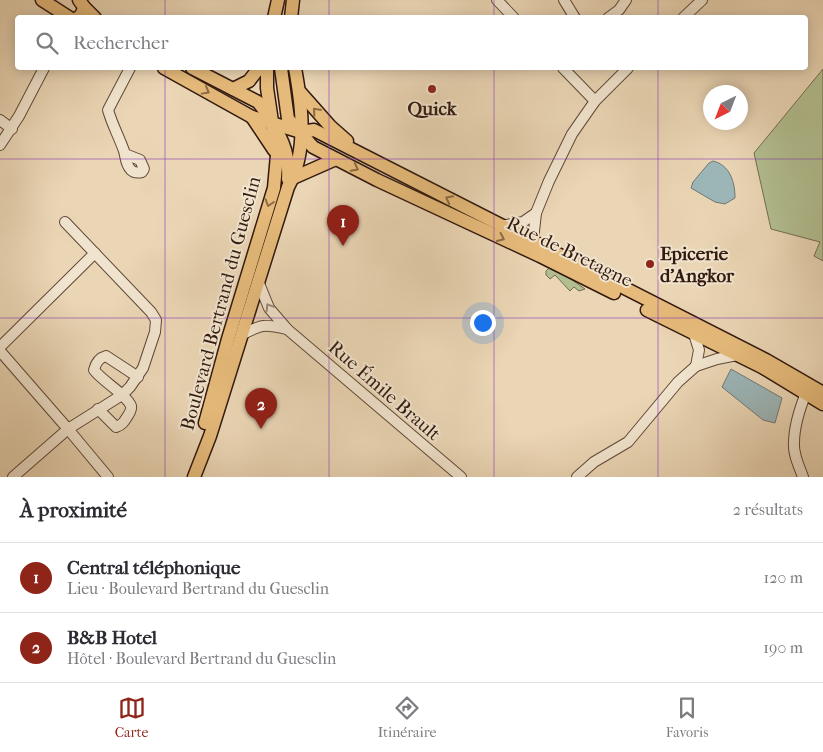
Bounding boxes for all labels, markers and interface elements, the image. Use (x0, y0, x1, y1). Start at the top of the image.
search box (15, 15, 808, 70)
icon: search (33, 29, 61, 57)
text: Rechercher (73, 32, 169, 54)
marker: Quick (426, 83, 438, 95)
one-way arrow (201, 85, 210, 95)
north arrow (703, 85, 748, 130)
place label: Quick (407, 98, 458, 120)
one-way arrow (313, 107, 322, 116)
one-way arrow (350, 162, 359, 172)
street label: Boulevard Bertrand du Guesclin (176, 174, 266, 433)
one-way arrow (445, 195, 454, 205)
one-way arrow (265, 198, 275, 206)
pin: 1 (327, 205, 359, 246)
street label: Rue de Bretagne (503, 212, 636, 292)
one-way arrow (496, 232, 505, 242)
place label: Epicerie d'Angkor (660, 243, 735, 287)
marker: Epicerie d'Angkor (644, 258, 656, 270)
one-way arrow (265, 304, 275, 313)
your location (470, 310, 496, 336)
street label: Rue Émile Brault (324, 336, 445, 445)
pin: 2 (245, 388, 277, 429)
text: À proximité (20, 498, 127, 522)
text: 2 résultats (733, 500, 803, 519)
text: Central téléphonique (67, 557, 240, 579)
text: 1 (33, 568, 39, 587)
text: 120 m (764, 568, 803, 587)
text: Lieu · Boulevard Bertrand du Guesclin (67, 579, 329, 598)
text: B&B Hotel (67, 627, 157, 649)
text: 2 (32, 638, 40, 657)
text: 190 m (763, 638, 803, 657)
text: Hôtel · Boulevard Bertrand du Guesclin (67, 649, 336, 668)
tab: Carte (115, 694, 148, 741)
tab: Itinéraire (378, 694, 437, 741)
tab: Favoris (666, 694, 708, 741)

